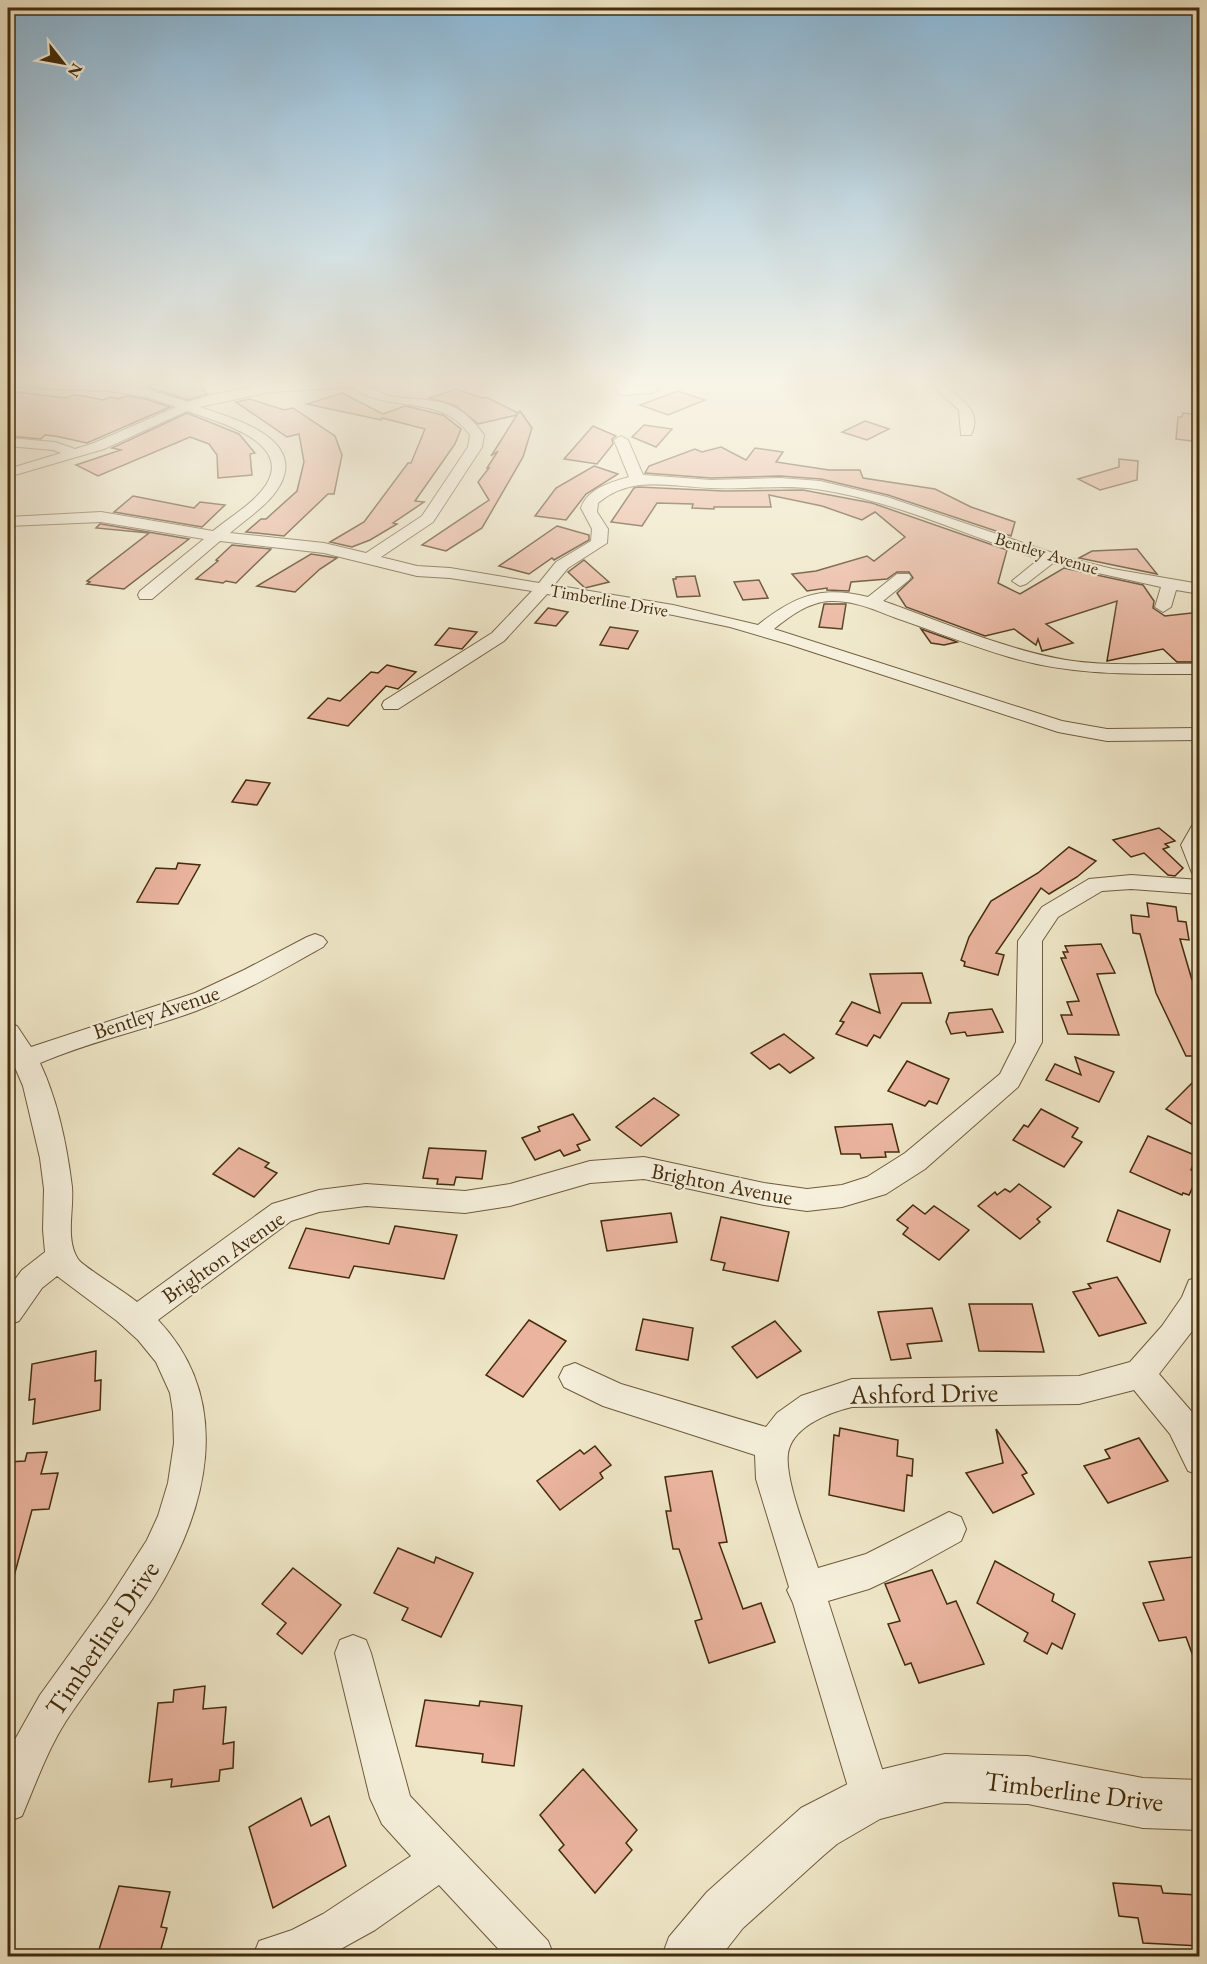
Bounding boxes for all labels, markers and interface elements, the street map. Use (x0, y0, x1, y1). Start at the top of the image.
north arrow (33, 33, 93, 93)
text: N (63, 60, 88, 81)
street label: Bentley Avenue (992, 526, 1102, 580)
street label: Timberline Drive (548, 578, 670, 622)
street label: Bentley Avenue (89, 978, 223, 1046)
street label: Brighton Avenue (649, 1156, 796, 1212)
street label: Brighton Avenue (156, 1204, 290, 1310)
street label: Ashford Drive (849, 1374, 998, 1412)
street label: Timberline Drive (37, 1554, 167, 1722)
street label: Timberline Drive (982, 1763, 1166, 1819)

